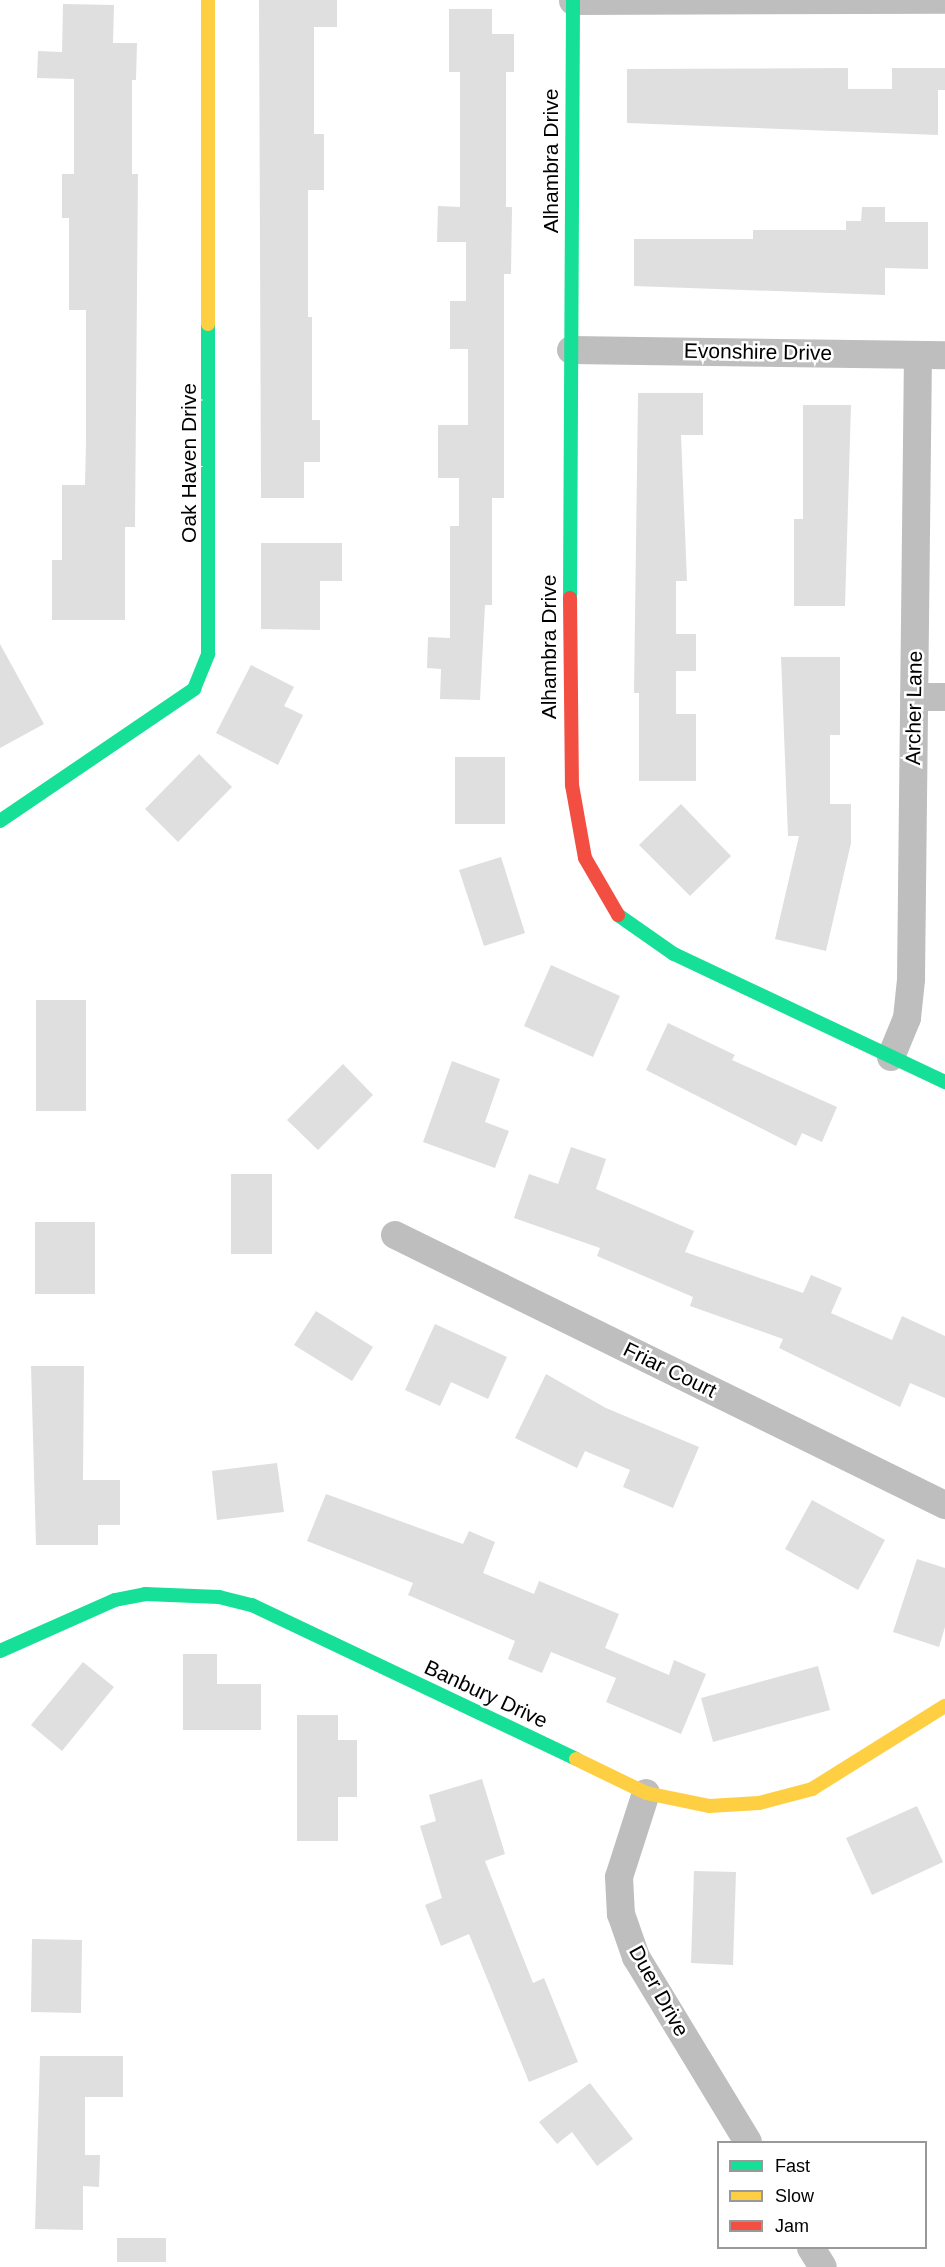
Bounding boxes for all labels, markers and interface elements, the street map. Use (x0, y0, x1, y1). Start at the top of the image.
street label: Alhambra Drive (538, 89, 564, 233)
street label: Evonshire Drive (684, 338, 832, 366)
street label: Oak Haven Drive (176, 383, 202, 543)
street label: Alhambra Drive (536, 575, 562, 719)
street label: Archer Lane (900, 651, 928, 765)
street label: Friar Court (619, 1337, 721, 1403)
street label: Banbury Drive (420, 1654, 552, 1734)
street label: Duer Drive (624, 1941, 694, 2041)
legend (717, 2141, 927, 2249)
text: Fast (775, 2156, 810, 2176)
text: Slow (775, 2186, 814, 2206)
text: Jam (775, 2216, 809, 2236)

